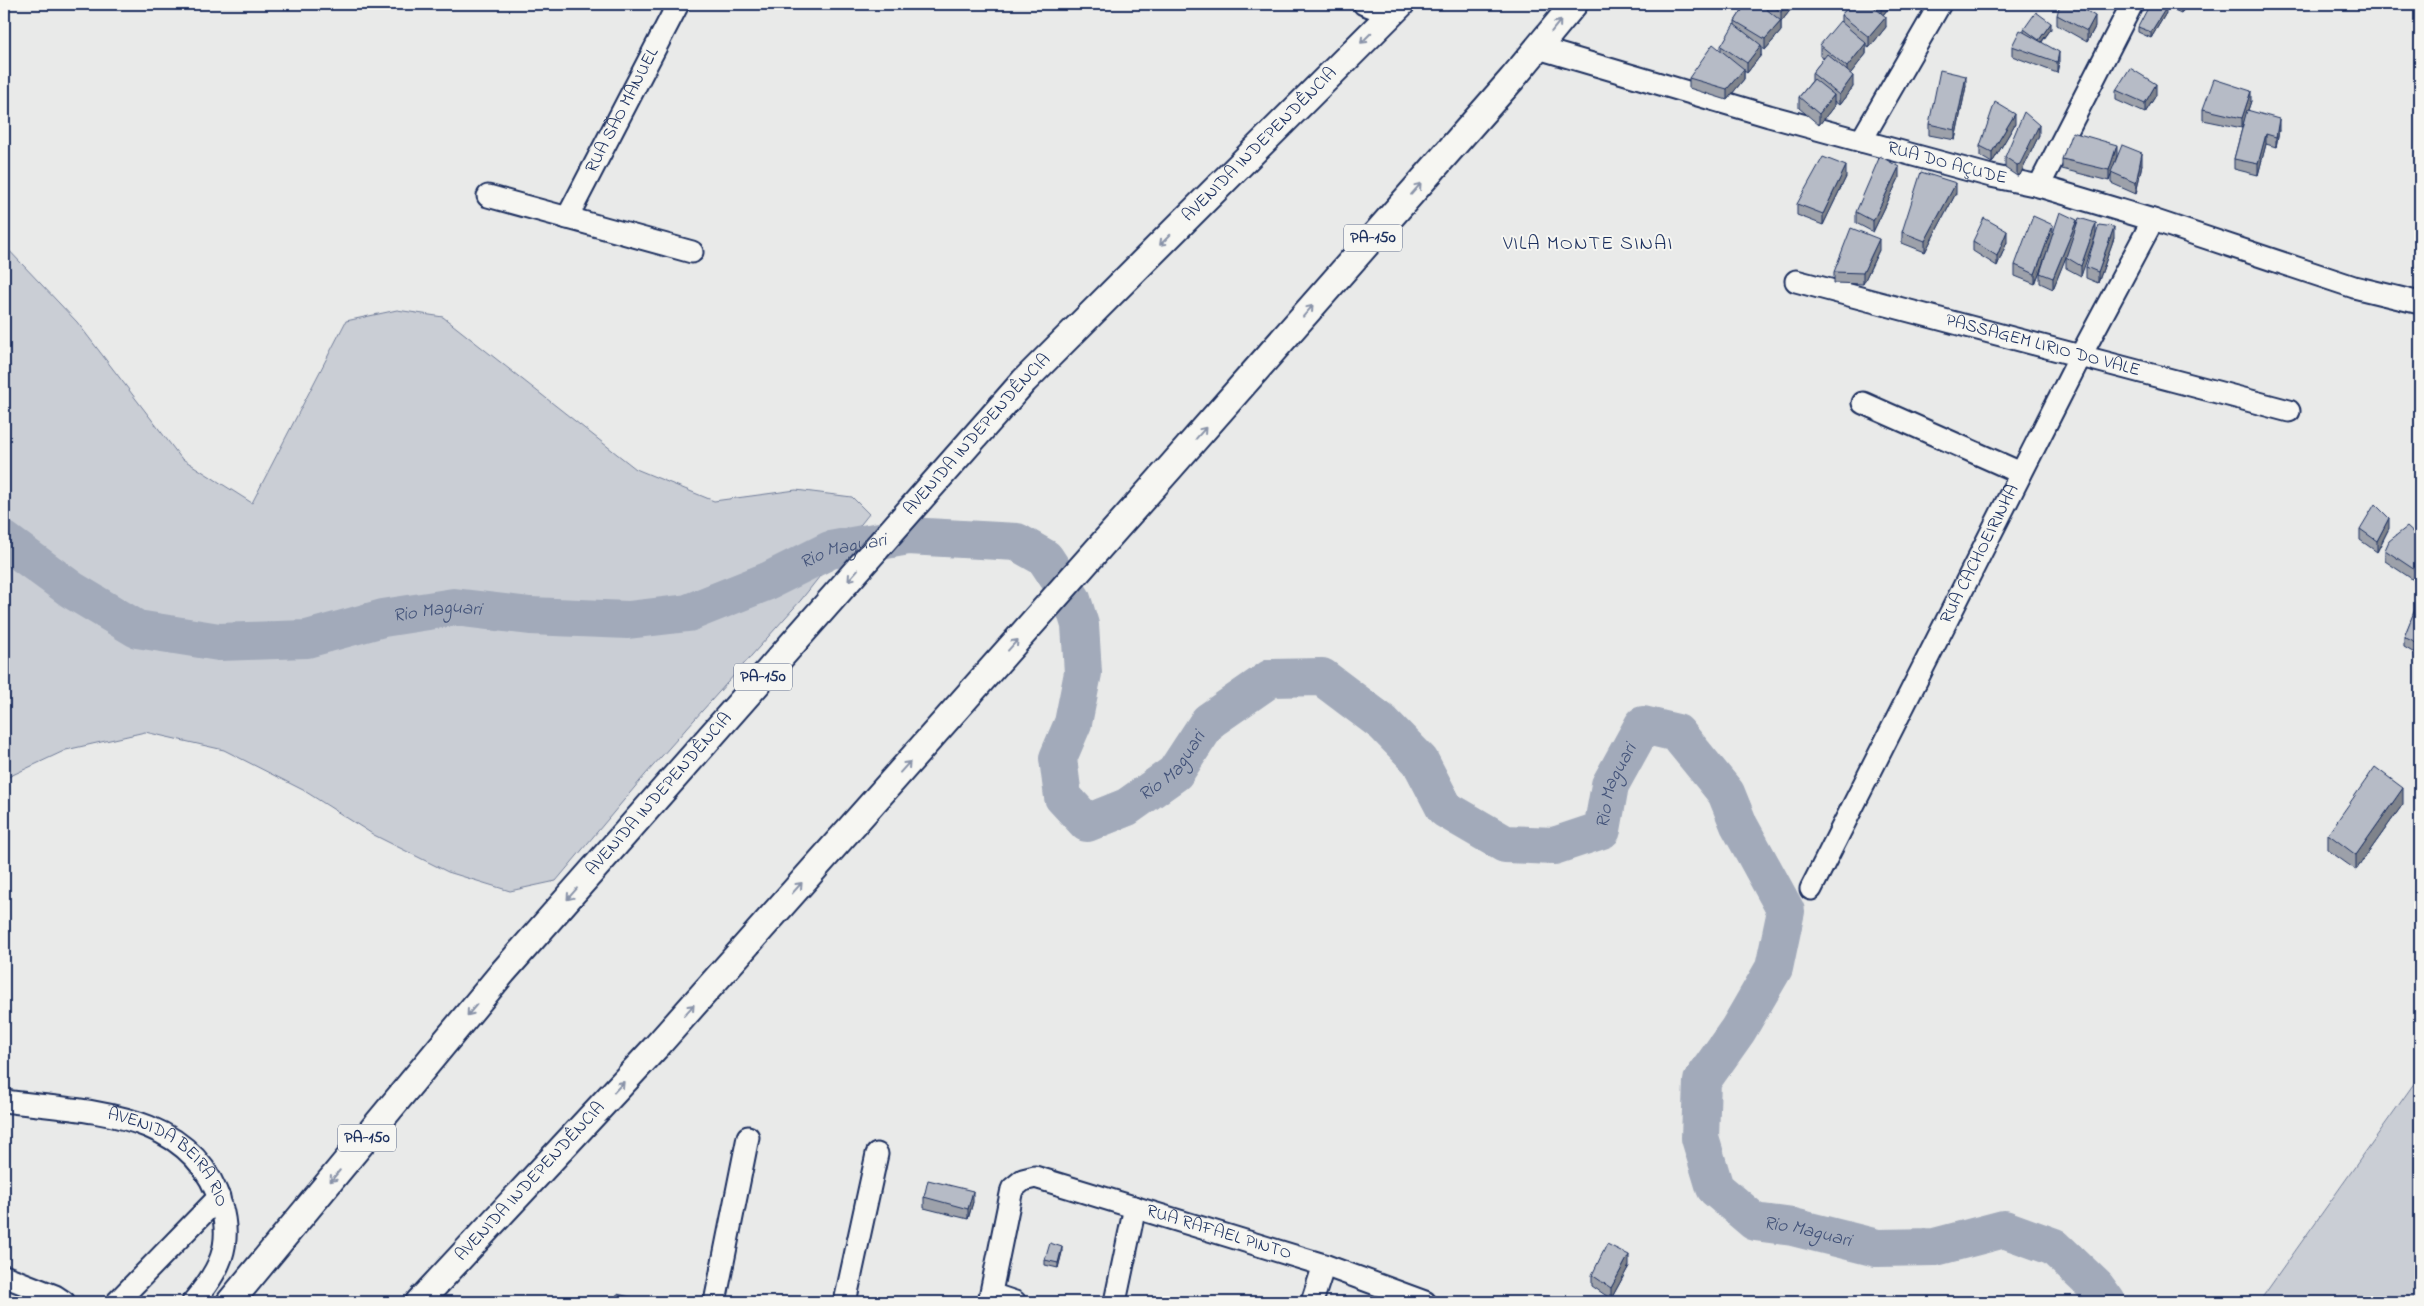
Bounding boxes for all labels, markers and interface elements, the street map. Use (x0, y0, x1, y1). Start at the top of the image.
one-way arrow (1550, 20, 1561, 33)
one-way arrow (1360, 32, 1372, 45)
street label: RUA SÃO MANUEL (579, 43, 666, 178)
street label: AVENIDA INDEPENDÊNCIA (1177, 61, 1344, 228)
street label: RUA DO AÇUDE (1884, 135, 2009, 192)
one-way arrow (1410, 182, 1421, 195)
road number: PA-150 (1344, 224, 1402, 252)
district label: VILA MONTE SINAI (1502, 230, 1673, 259)
one-way arrow (1159, 234, 1171, 246)
one-way arrow (1302, 304, 1314, 317)
street label: PASSAGEM LIRIO DO VALE (1942, 308, 2143, 384)
street label: AVENIDA INDEPENDÊNCIA (898, 348, 1057, 522)
one-way arrow (1195, 426, 1207, 439)
street label: RUA CACHOEIRINHA (1934, 480, 2026, 629)
water label: Rio Maguari (795, 526, 890, 576)
one-way arrow (847, 569, 859, 582)
water label: Rio Maguari (391, 593, 485, 630)
one-way arrow (1007, 639, 1019, 652)
road number: PA-150 (734, 664, 792, 690)
street label: AVENIDA INDEPENDÊNCIA (580, 707, 739, 882)
water label: Rio Maguari (1133, 725, 1213, 808)
water label: Rio Maguari (1589, 737, 1645, 831)
one-way arrow (899, 760, 911, 773)
one-way arrow (791, 882, 802, 895)
one-way arrow (566, 888, 578, 901)
one-way arrow (467, 1003, 478, 1016)
one-way arrow (683, 1003, 695, 1016)
one-way arrow (613, 1080, 625, 1093)
street label: AVENIDA INDEPENDÊNCIA (450, 1096, 612, 1268)
street label: AVENIDA BEIRA RIO (105, 1102, 234, 1210)
road number: PA-150 (338, 1124, 396, 1152)
one-way arrow (330, 1169, 341, 1182)
street label: RUA RAFAEL PINTO (1143, 1199, 1295, 1267)
water label: Rio Maguari (1762, 1210, 1856, 1255)

